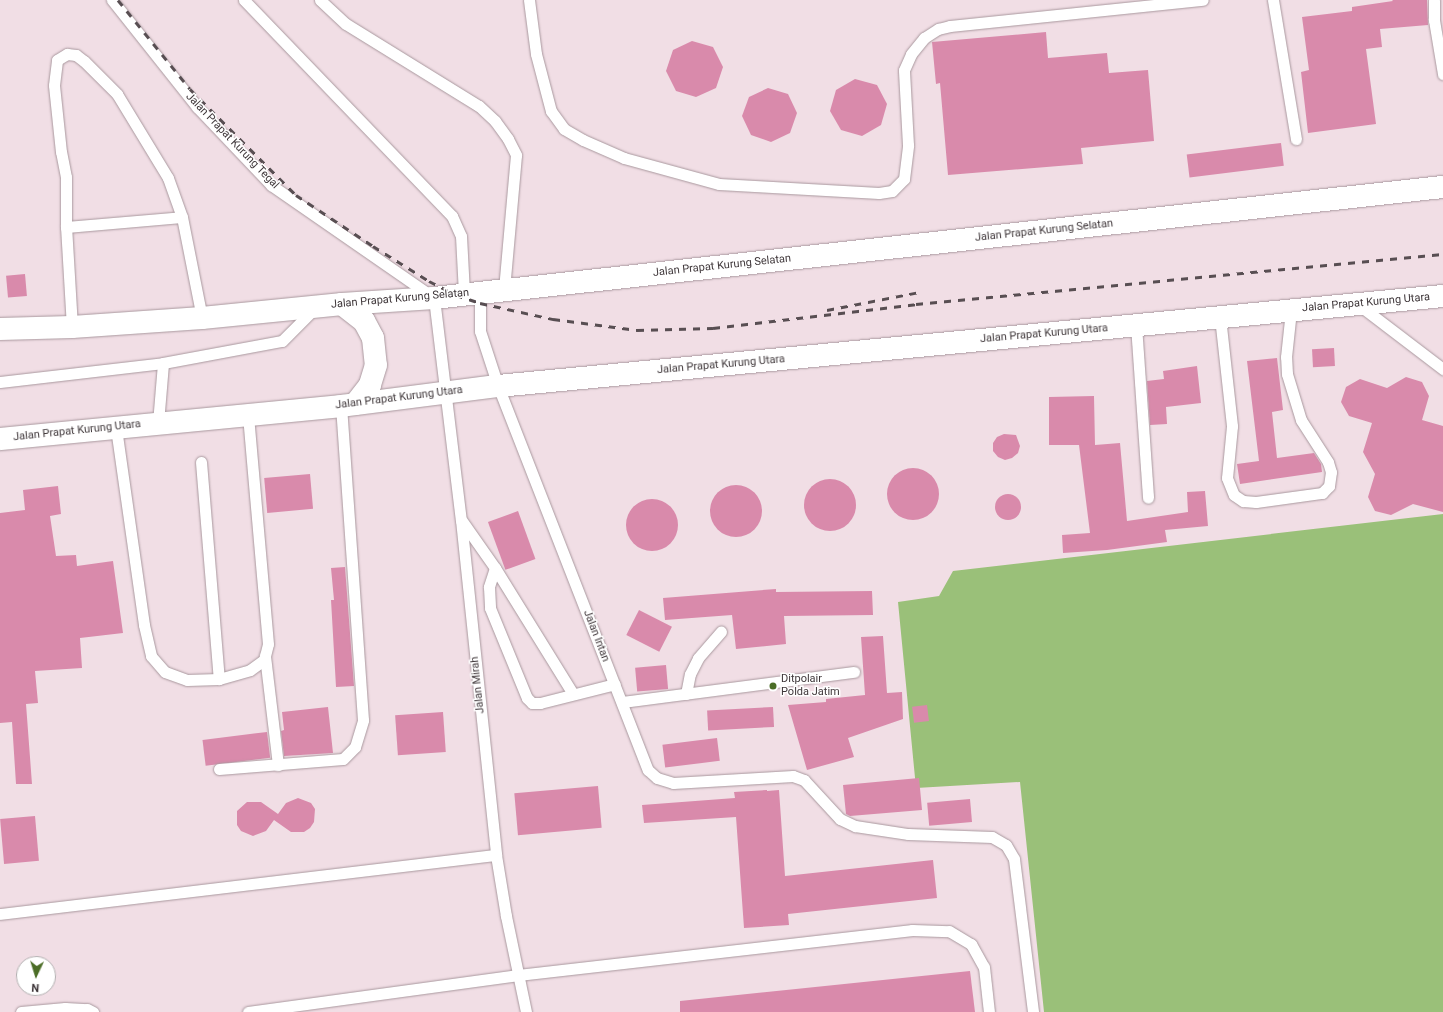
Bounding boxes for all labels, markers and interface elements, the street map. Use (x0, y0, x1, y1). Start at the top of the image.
street label: Jalan Prapat Kurung Tegal (183, 90, 281, 192)
street label: Jalan Prapat Kurung Selatan (974, 217, 1114, 245)
street label: Jalan Prapat Kurung Selatan (652, 252, 792, 280)
street label: Jalan Prapat Kurung Selatan (330, 286, 470, 312)
street label: Jalan Prapat Kurung Utara (1302, 291, 1430, 315)
street label: Jalan Prapat Kurung Utara (980, 322, 1108, 346)
street label: Jalan Prapat Kurung Utara (657, 353, 785, 377)
street label: Jalan Prapat Kurung Utara (335, 384, 463, 412)
street label: Jalan Prapat Kurung Utara (13, 418, 141, 444)
street label: Jalan Intan (580, 608, 612, 664)
street label: Jalan Mirah (468, 656, 488, 714)
place label: Ditpolair Polda Jatim (781, 673, 840, 699)
marker: Ditpolair Polda Jatim (768, 681, 778, 691)
north arrow (16, 956, 56, 996)
text: N (31, 981, 40, 994)

